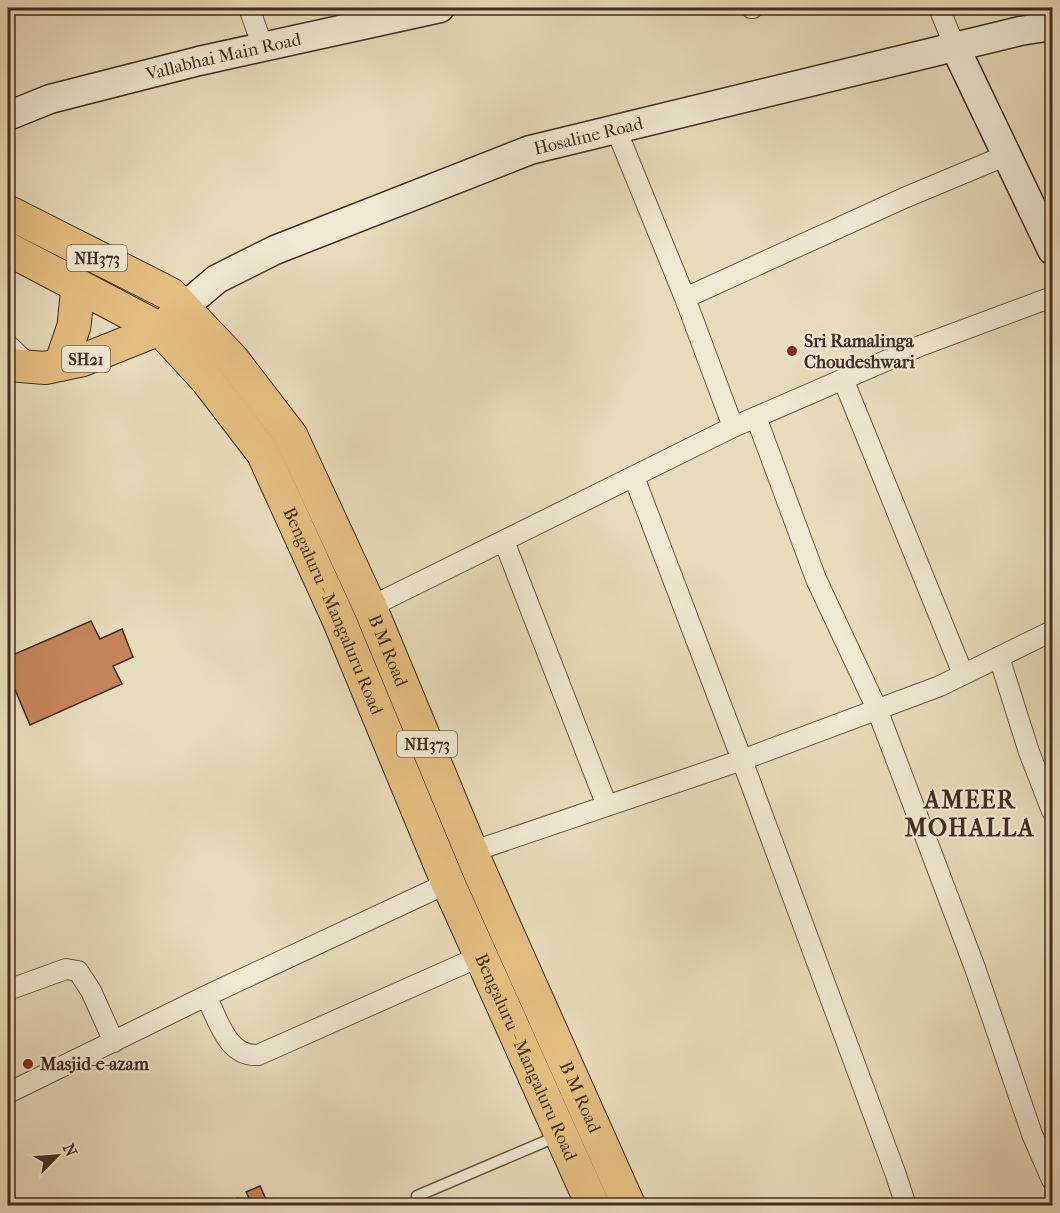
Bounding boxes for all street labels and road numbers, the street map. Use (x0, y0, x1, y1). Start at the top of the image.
street label: Vallabhai Main Road (143, 29, 303, 85)
street label: Hosaline Road (532, 113, 645, 160)
road number: NH373 (67, 245, 127, 271)
road number: SH21 (62, 346, 110, 372)
street label: Bengaluru - Mangaluru Road (278, 504, 387, 718)
street label: B M Road (363, 612, 412, 690)
road number: NH373 (397, 731, 457, 757)
street label: Bengaluru - Mangaluru Road (470, 950, 581, 1164)
street label: B M Road (555, 1058, 605, 1136)

